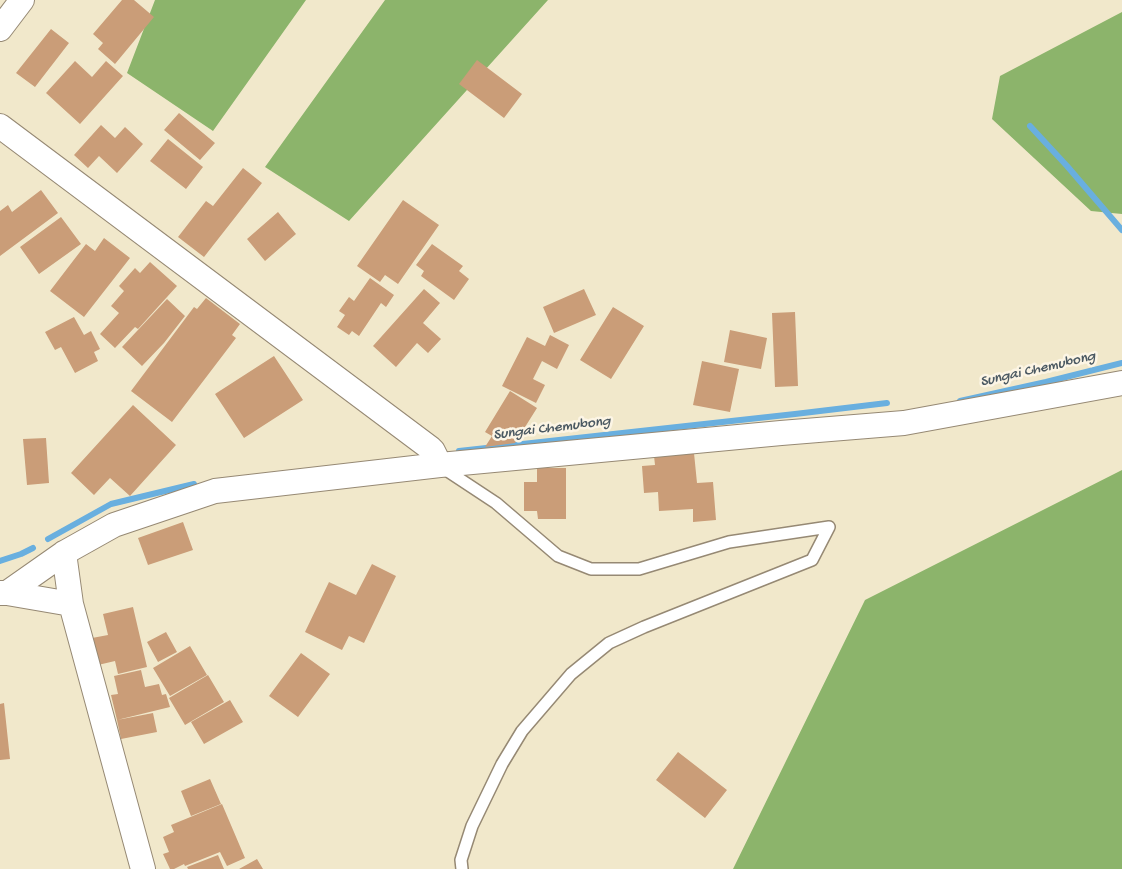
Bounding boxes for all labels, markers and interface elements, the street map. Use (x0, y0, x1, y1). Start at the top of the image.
water label: Sungai Chemubong (979, 348, 1097, 392)
water label: Sungai Chemubong (492, 413, 612, 445)

